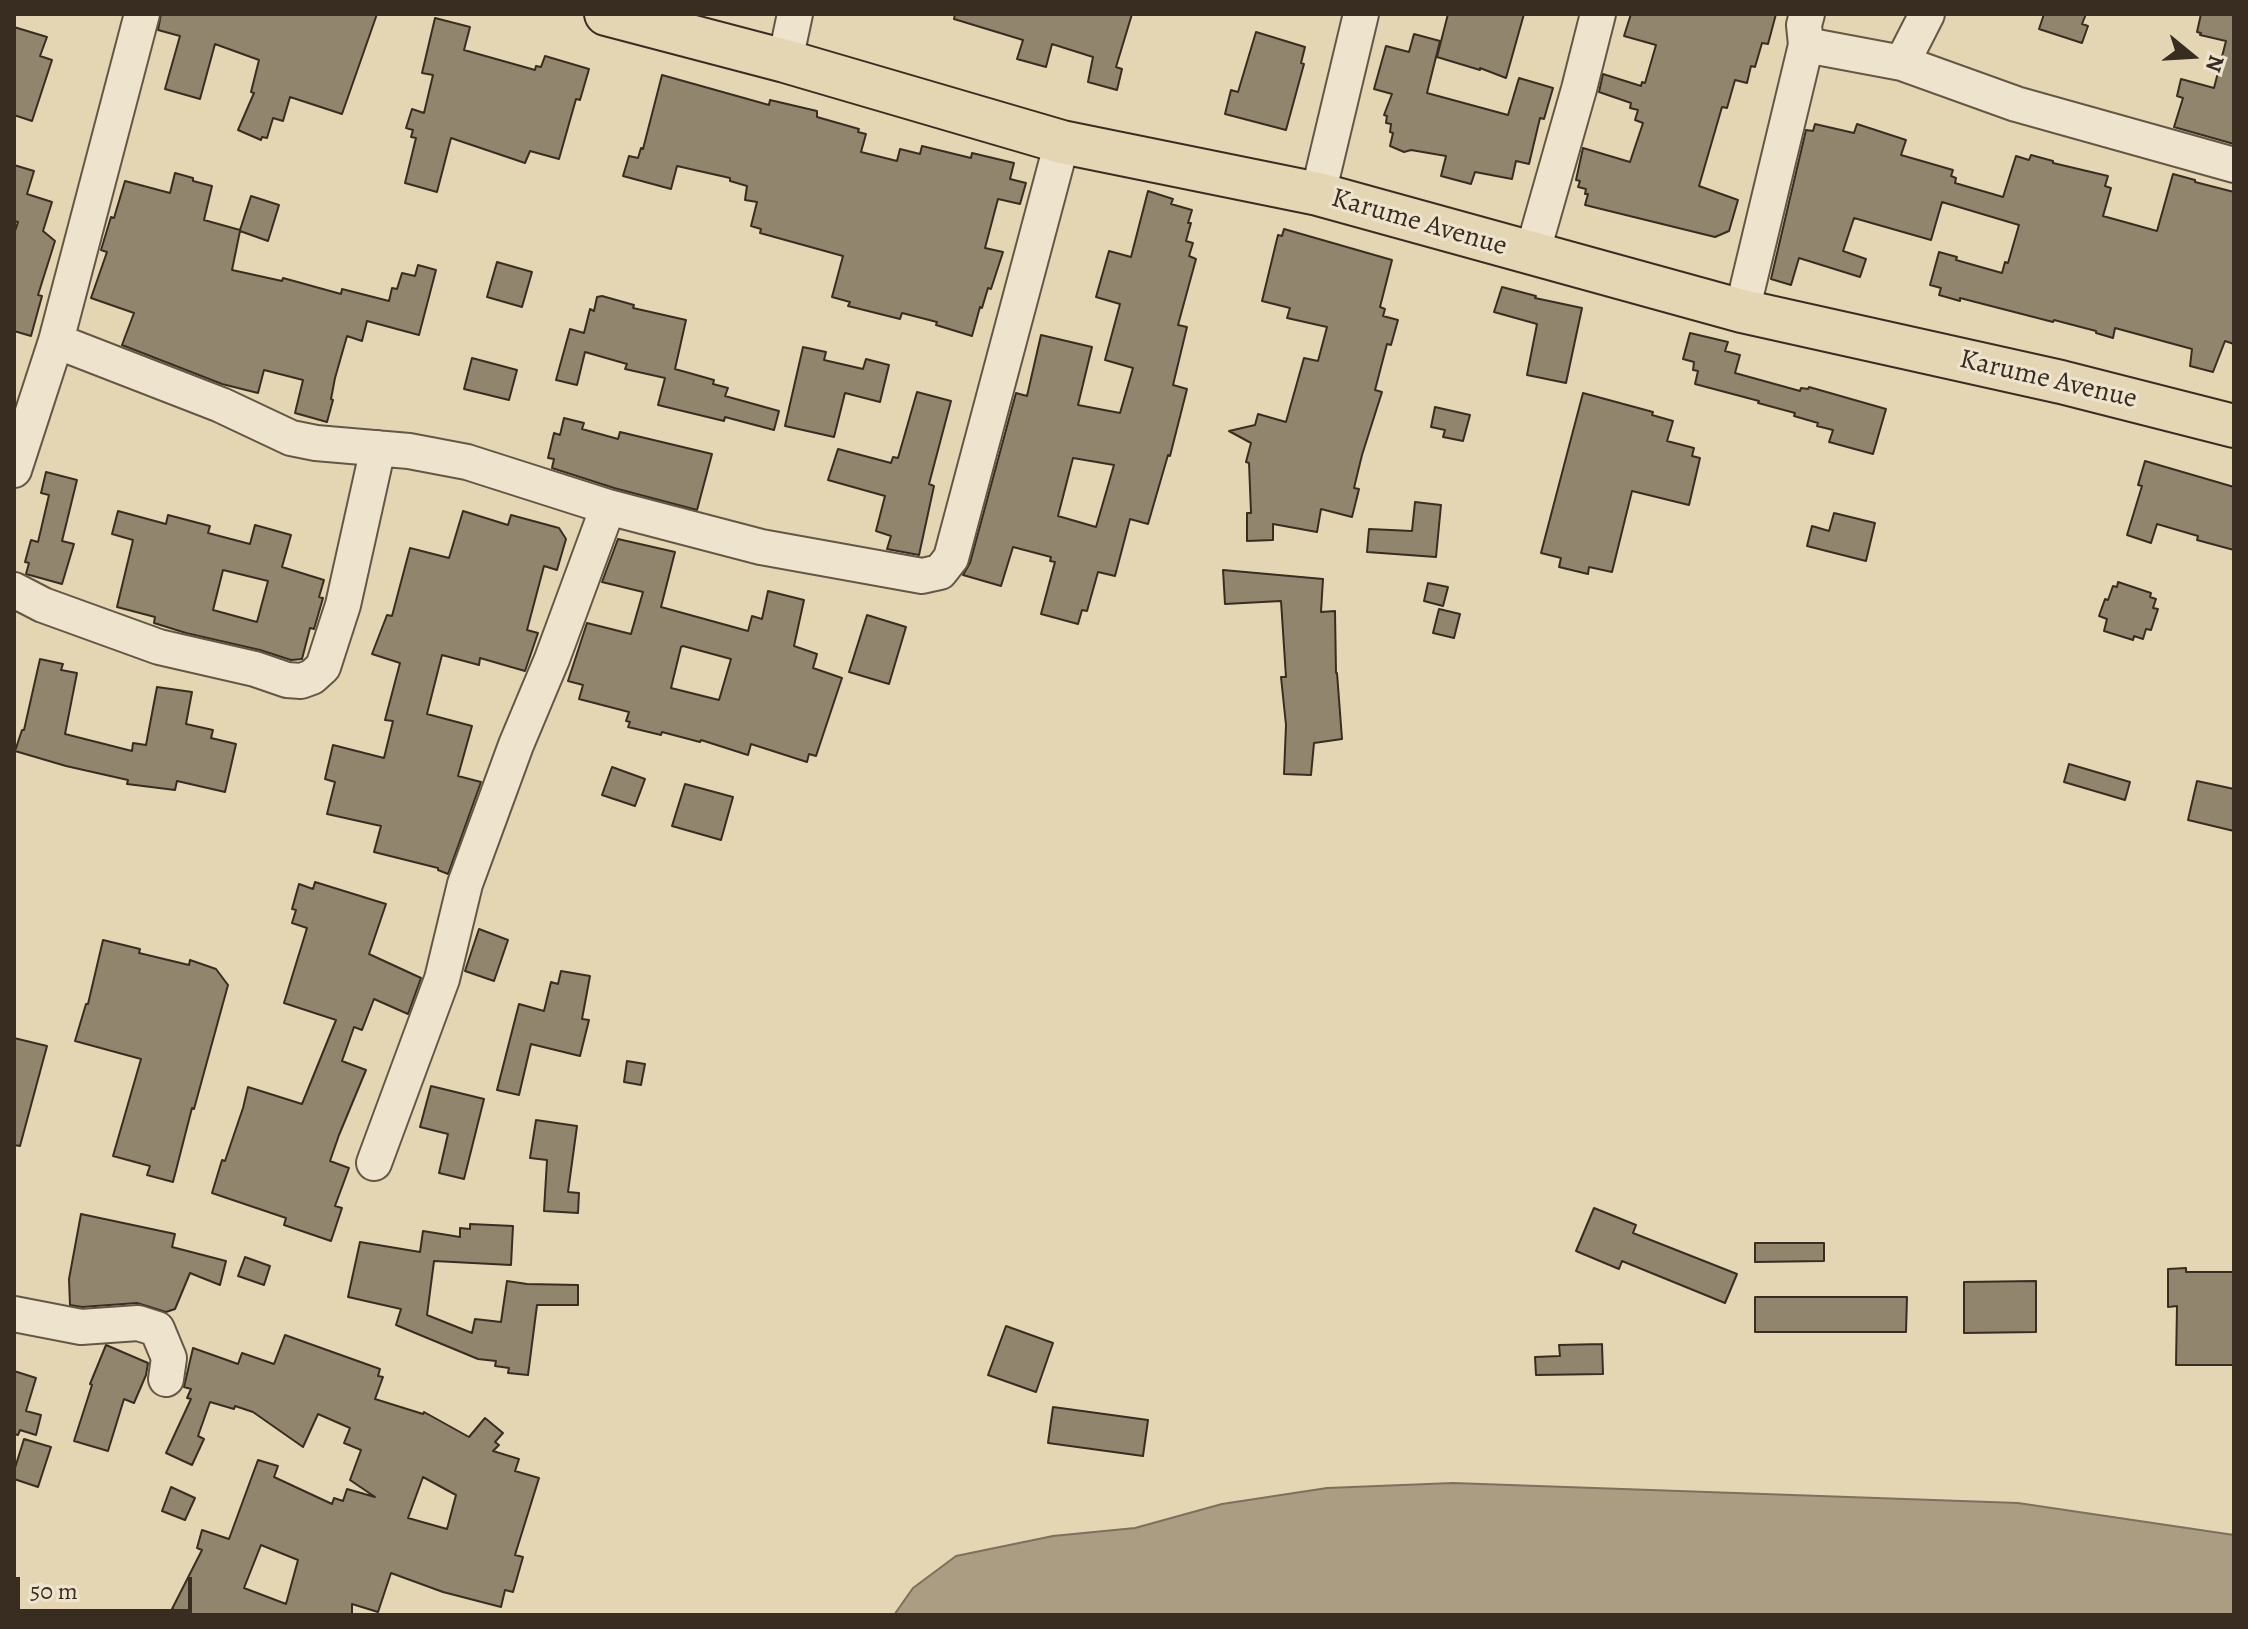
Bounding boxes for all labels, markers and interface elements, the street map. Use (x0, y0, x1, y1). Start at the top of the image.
north arrow (2152, 16, 2232, 96)
text: N (2198, 51, 2232, 76)
street label: Karume Avenue (1327, 182, 1511, 264)
street label: Karume Avenue (1956, 343, 2140, 417)
scale bar (20, 1561, 196, 1611)
text: 50 m (30, 1575, 78, 1607)

